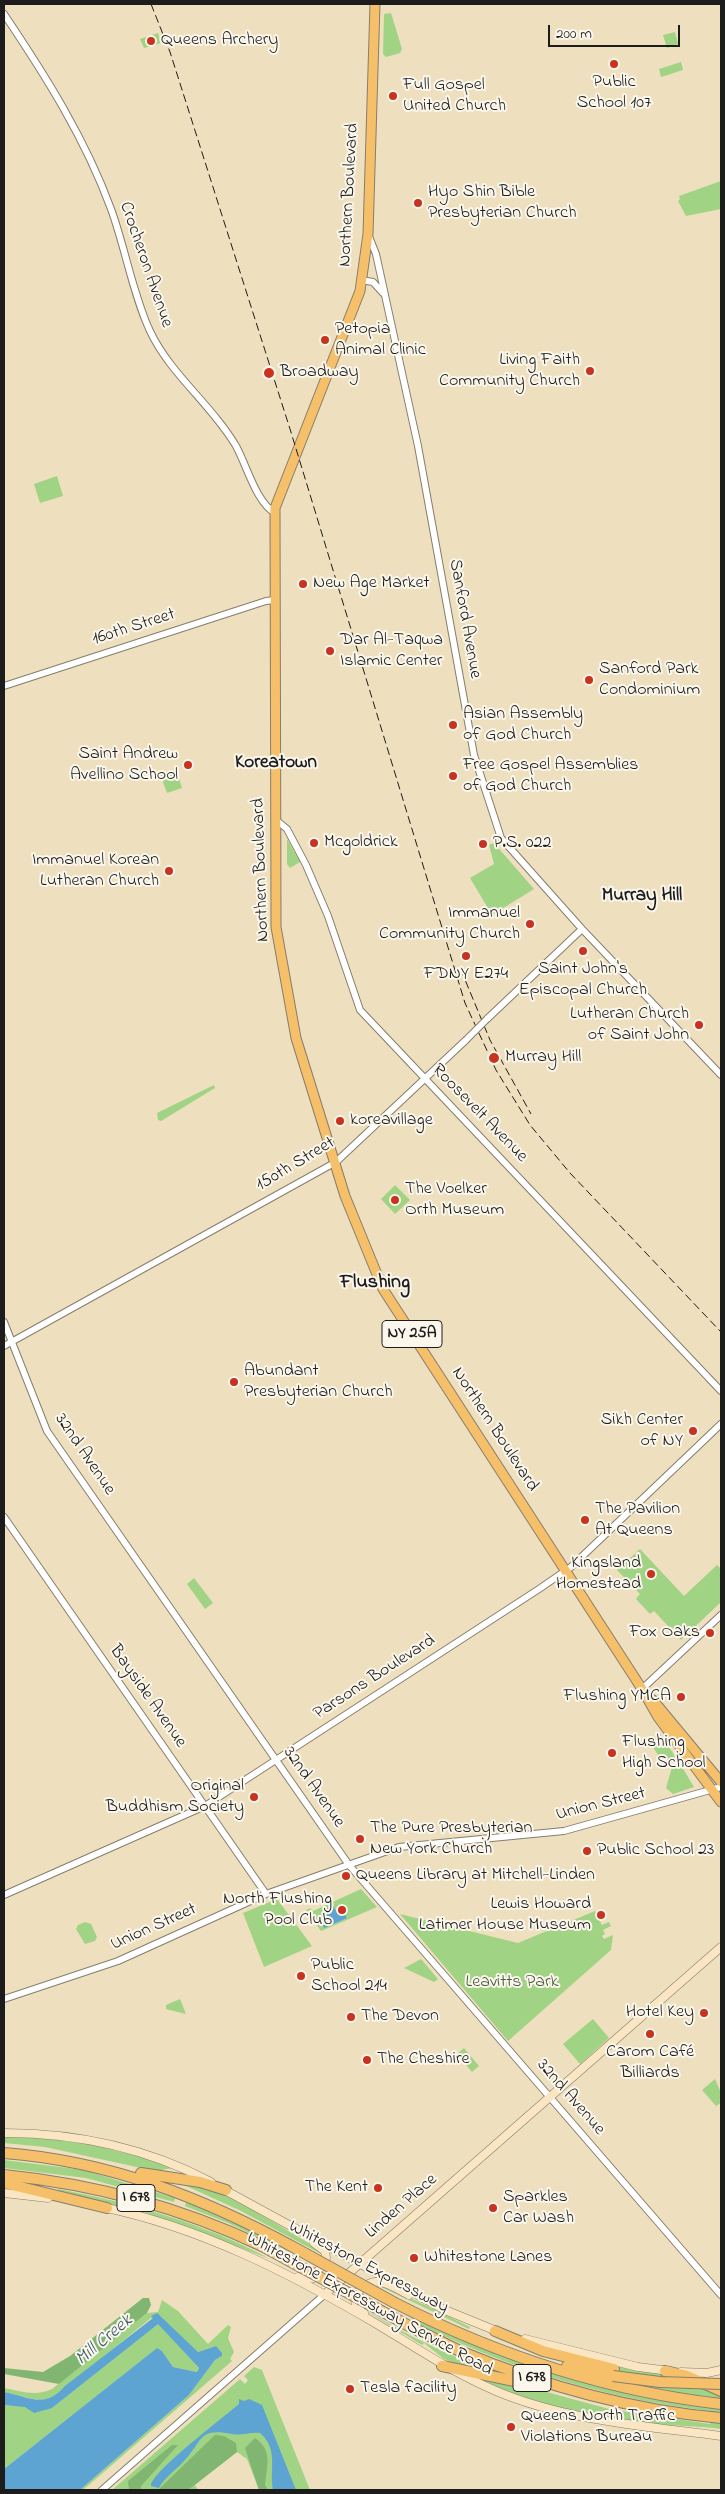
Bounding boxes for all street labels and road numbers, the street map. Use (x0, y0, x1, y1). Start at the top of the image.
street label: Northern Boulevard (335, 123, 365, 267)
street label: Crocheron Avenue (113, 199, 177, 331)
street label: Sanford Avenue (443, 558, 485, 680)
street label: 160th Street (90, 604, 178, 652)
street label: Northern Boulevard (249, 798, 275, 942)
street label: Roosevelt Avenue (426, 1060, 532, 1168)
street label: 150th Street (253, 1133, 339, 1197)
road number: NY 25A (382, 1320, 442, 1348)
street label: Northern Boulevard (446, 1364, 542, 1496)
street label: 32nd Avenue (49, 1410, 119, 1500)
street label: Parsons Boulevard (310, 1631, 440, 1725)
street label: Bayside Avenue (104, 1641, 190, 1753)
street label: 32nd Avenue (277, 1743, 349, 1833)
street label: Union Street (554, 1783, 648, 1827)
street label: Union Street (108, 1900, 200, 1956)
street label: 32nd Avenue (531, 2056, 609, 2140)
street label: Linden Place (362, 2170, 442, 2244)
road number: I 678 (117, 2184, 155, 2212)
street label: Whitestone Expressway (284, 2217, 452, 2319)
street label: Whitestone Expressway Service Road (242, 2228, 496, 2382)
road number: I 678 (513, 2364, 551, 2392)

